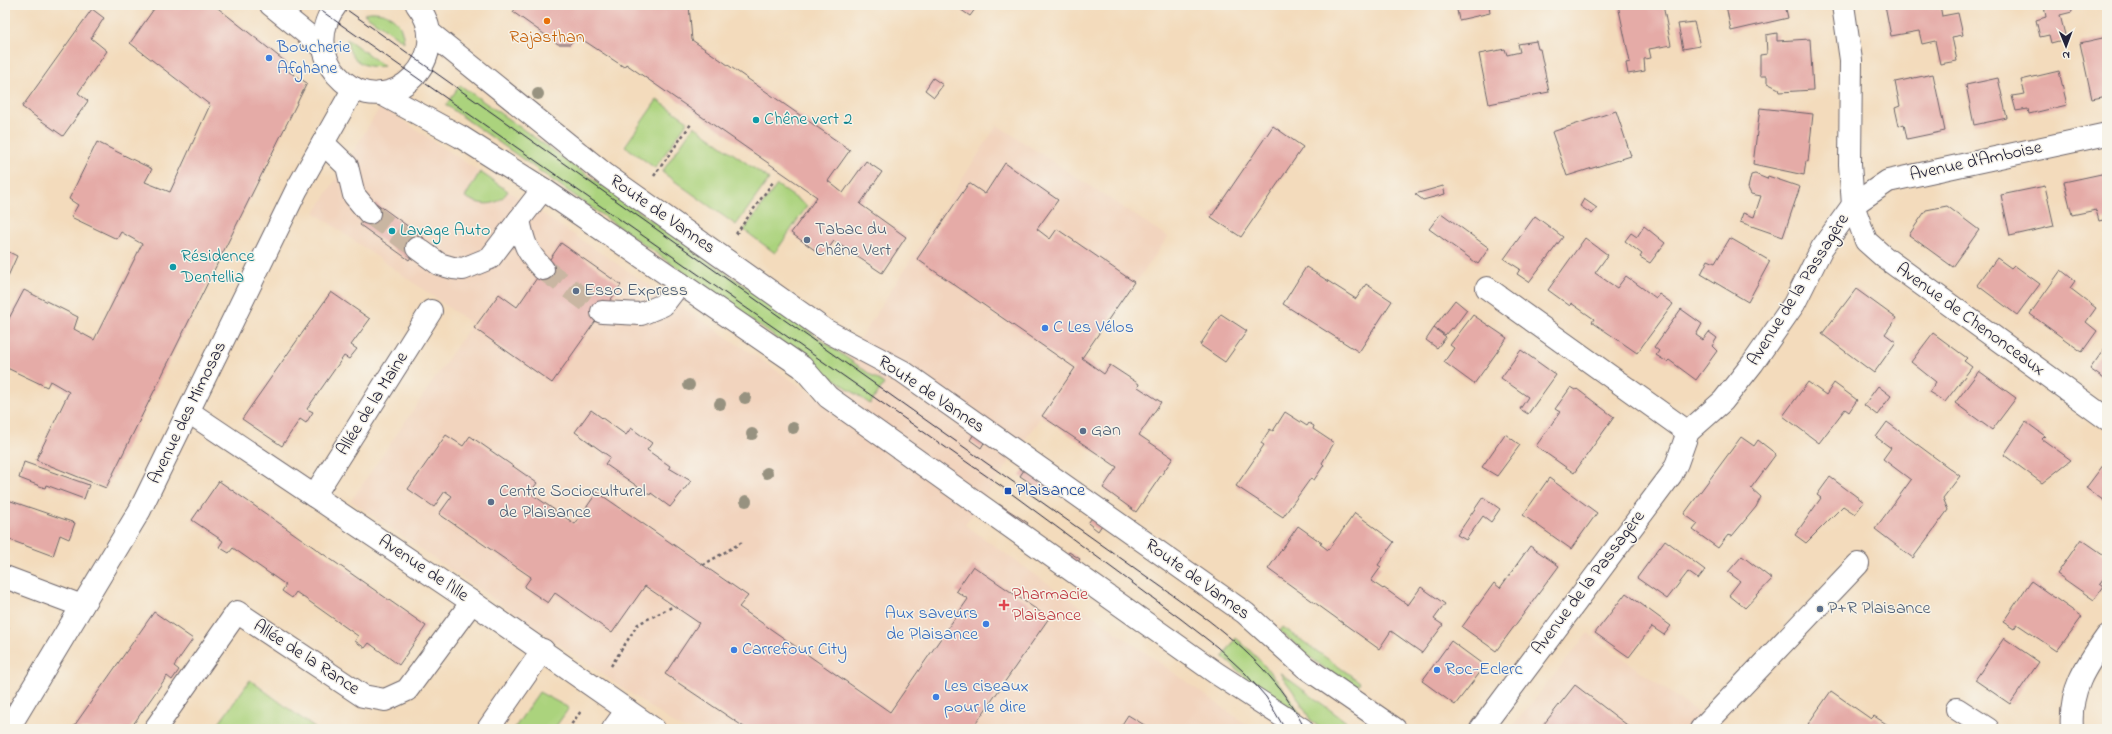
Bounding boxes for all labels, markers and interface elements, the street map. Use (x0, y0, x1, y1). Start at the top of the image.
marker: Rajasthan (542, 16, 552, 26)
place label: Rajasthan (509, 25, 585, 51)
north arrow (2046, 26, 2086, 66)
place label: Boucherie Afghane (276, 35, 351, 83)
text: N (2062, 47, 2070, 63)
marker: Boucherie Afghane (264, 53, 274, 63)
place label: Chêne vert 2 (764, 107, 853, 133)
marker: Chêne vert 2 (751, 115, 761, 125)
street label: Avenue d'Amboise (1907, 135, 2045, 189)
street label: Route de Vannes (604, 169, 720, 261)
street label: Avenue de la Passagère (1742, 208, 1858, 372)
place label: Tabac du Chêne Vert (815, 217, 891, 264)
place label: Lavage Auto (400, 218, 490, 245)
marker: Lavage Auto (387, 226, 397, 236)
marker: Tabac du Chêne Vert (802, 235, 812, 245)
place label: Résidence Dentellia (180, 244, 255, 291)
street label: Avenue de Chenonceaux (1890, 257, 2050, 383)
marker: Résidence Dentellia (168, 262, 178, 272)
place label: Esso Express (584, 278, 688, 304)
marker: Esso Express (571, 286, 581, 296)
place label: C Les Vélos (1053, 315, 1134, 341)
marker: C Les Vélos (1040, 323, 1050, 333)
street label: Avenue des Mimosas (142, 337, 234, 489)
street label: Allée de la Maine (331, 346, 416, 461)
street label: Route de Vannes (872, 350, 990, 440)
place label: Gan (1091, 418, 1121, 444)
marker: Gan (1078, 426, 1088, 436)
place label: Plaisance (1016, 478, 1086, 504)
place label: Centre Socioculturel de Plaisance (499, 479, 646, 526)
marker: Plaisance (1003, 486, 1013, 496)
marker: Centre Socioculturel de Plaisance (486, 497, 496, 507)
street label: Avenue de la Passagère (1526, 504, 1653, 661)
street label: Avenue de l'Ille (373, 529, 474, 609)
street label: Route de Vannes (1139, 533, 1255, 627)
place label: Pharmacie Plaisance (1012, 582, 1089, 629)
place label: P+R Plaisance (1828, 596, 1931, 622)
marker: Pharmacie Plaisance (999, 600, 1009, 610)
place label: Aux saveurs de Plaisance (885, 601, 979, 648)
marker: P+R Plaisance (1815, 604, 1825, 614)
street label: Allée de la Rance (248, 614, 365, 703)
marker: Aux saveurs de Plaisance (981, 619, 991, 629)
place label: Carrefour City (742, 637, 847, 663)
marker: Carrefour City (729, 645, 739, 655)
place label: Roc-Eclerc (1445, 657, 1523, 683)
marker: Roc-Eclerc (1432, 665, 1442, 675)
place label: Les ciseaux pour le dire (944, 674, 1029, 721)
marker: Les ciseaux pour le dire (931, 692, 941, 702)

